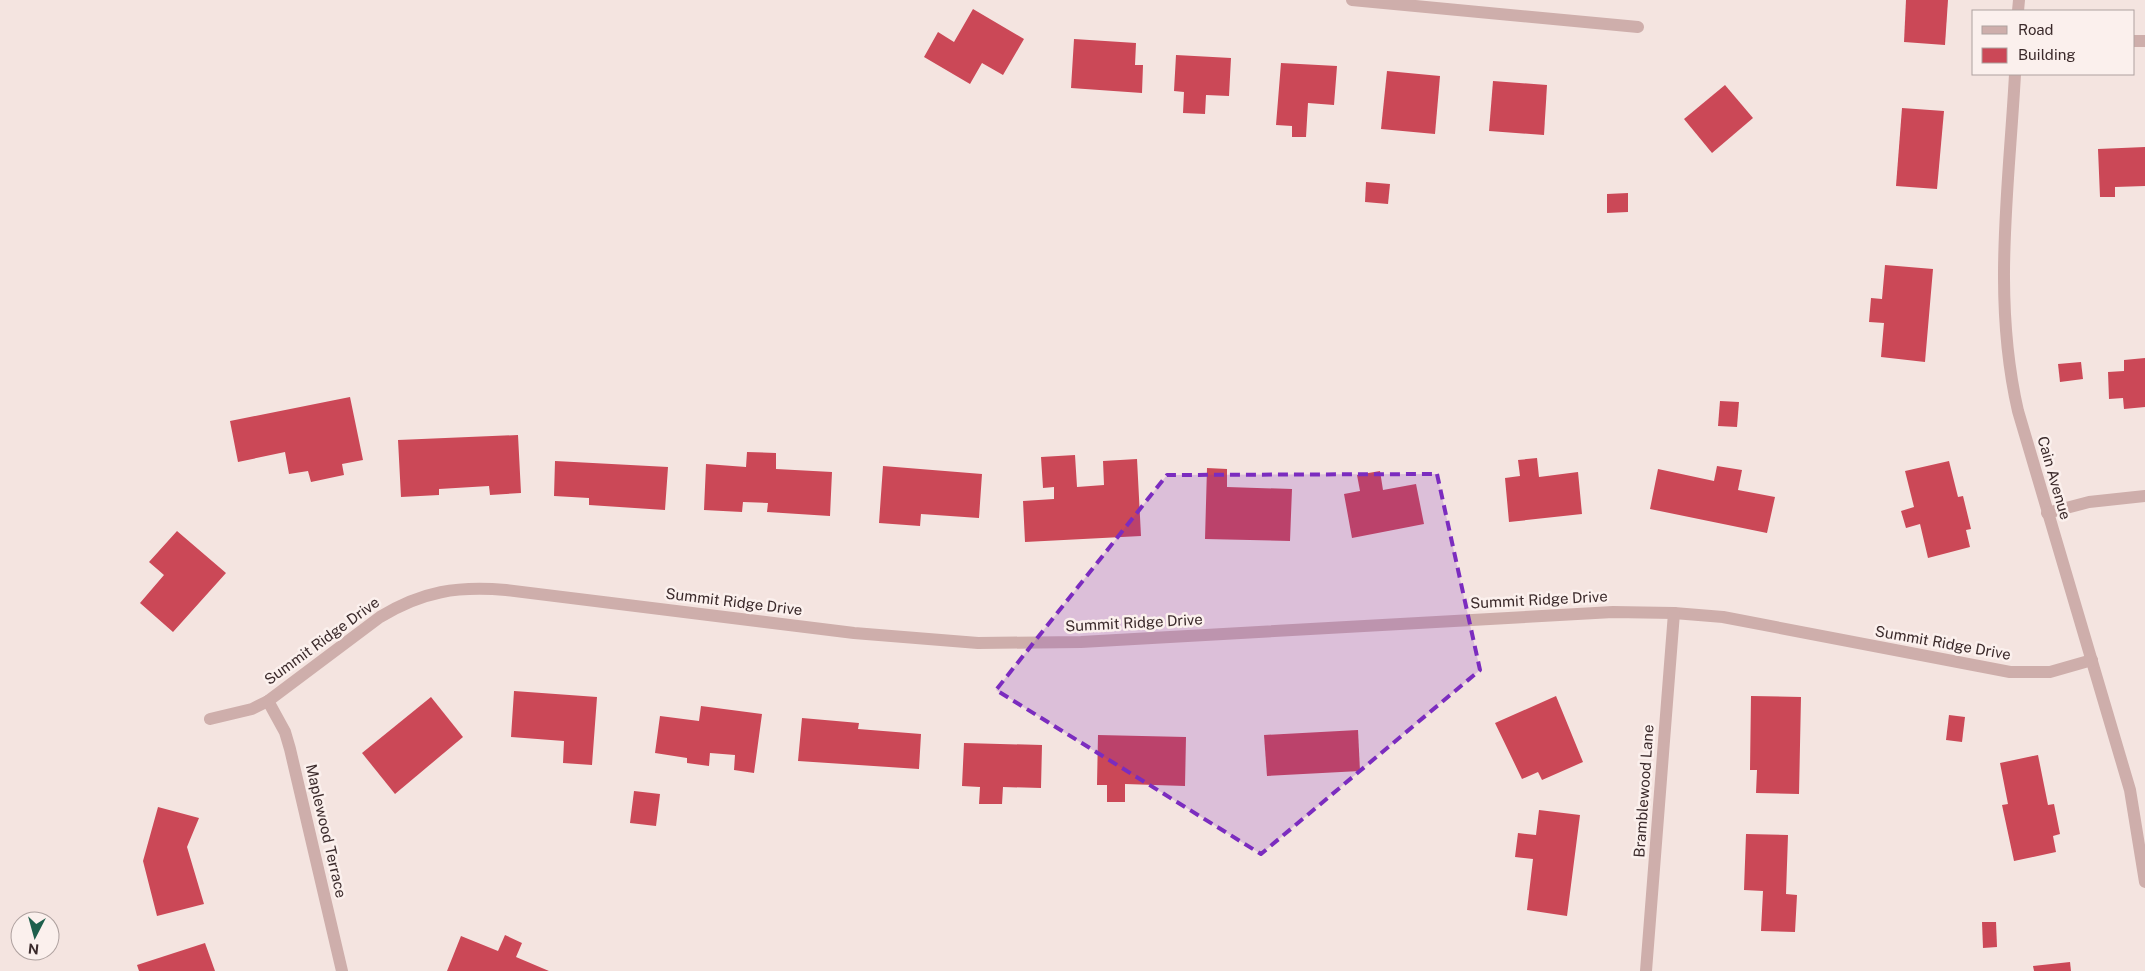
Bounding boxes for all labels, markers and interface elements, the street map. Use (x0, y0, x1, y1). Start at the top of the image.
legend (1972, 10, 2135, 75)
text: Road (2018, 21, 2054, 38)
text: Building (2018, 46, 2076, 63)
street label: Cain Avenue (2034, 434, 2075, 522)
street label: Summit Ridge Drive (665, 585, 803, 618)
street label: Summit Ridge Drive (1470, 587, 1608, 612)
street label: Summit Ridge Drive (261, 593, 382, 688)
street label: Summit Ridge Drive (1065, 610, 1203, 635)
street label: Summit Ridge Drive (1874, 622, 2012, 663)
street label: Bramblewood Lane (1630, 724, 1657, 858)
street label: Maplewood Terrace (303, 762, 350, 899)
north arrow (10, 911, 60, 961)
text: N (27, 940, 40, 957)

